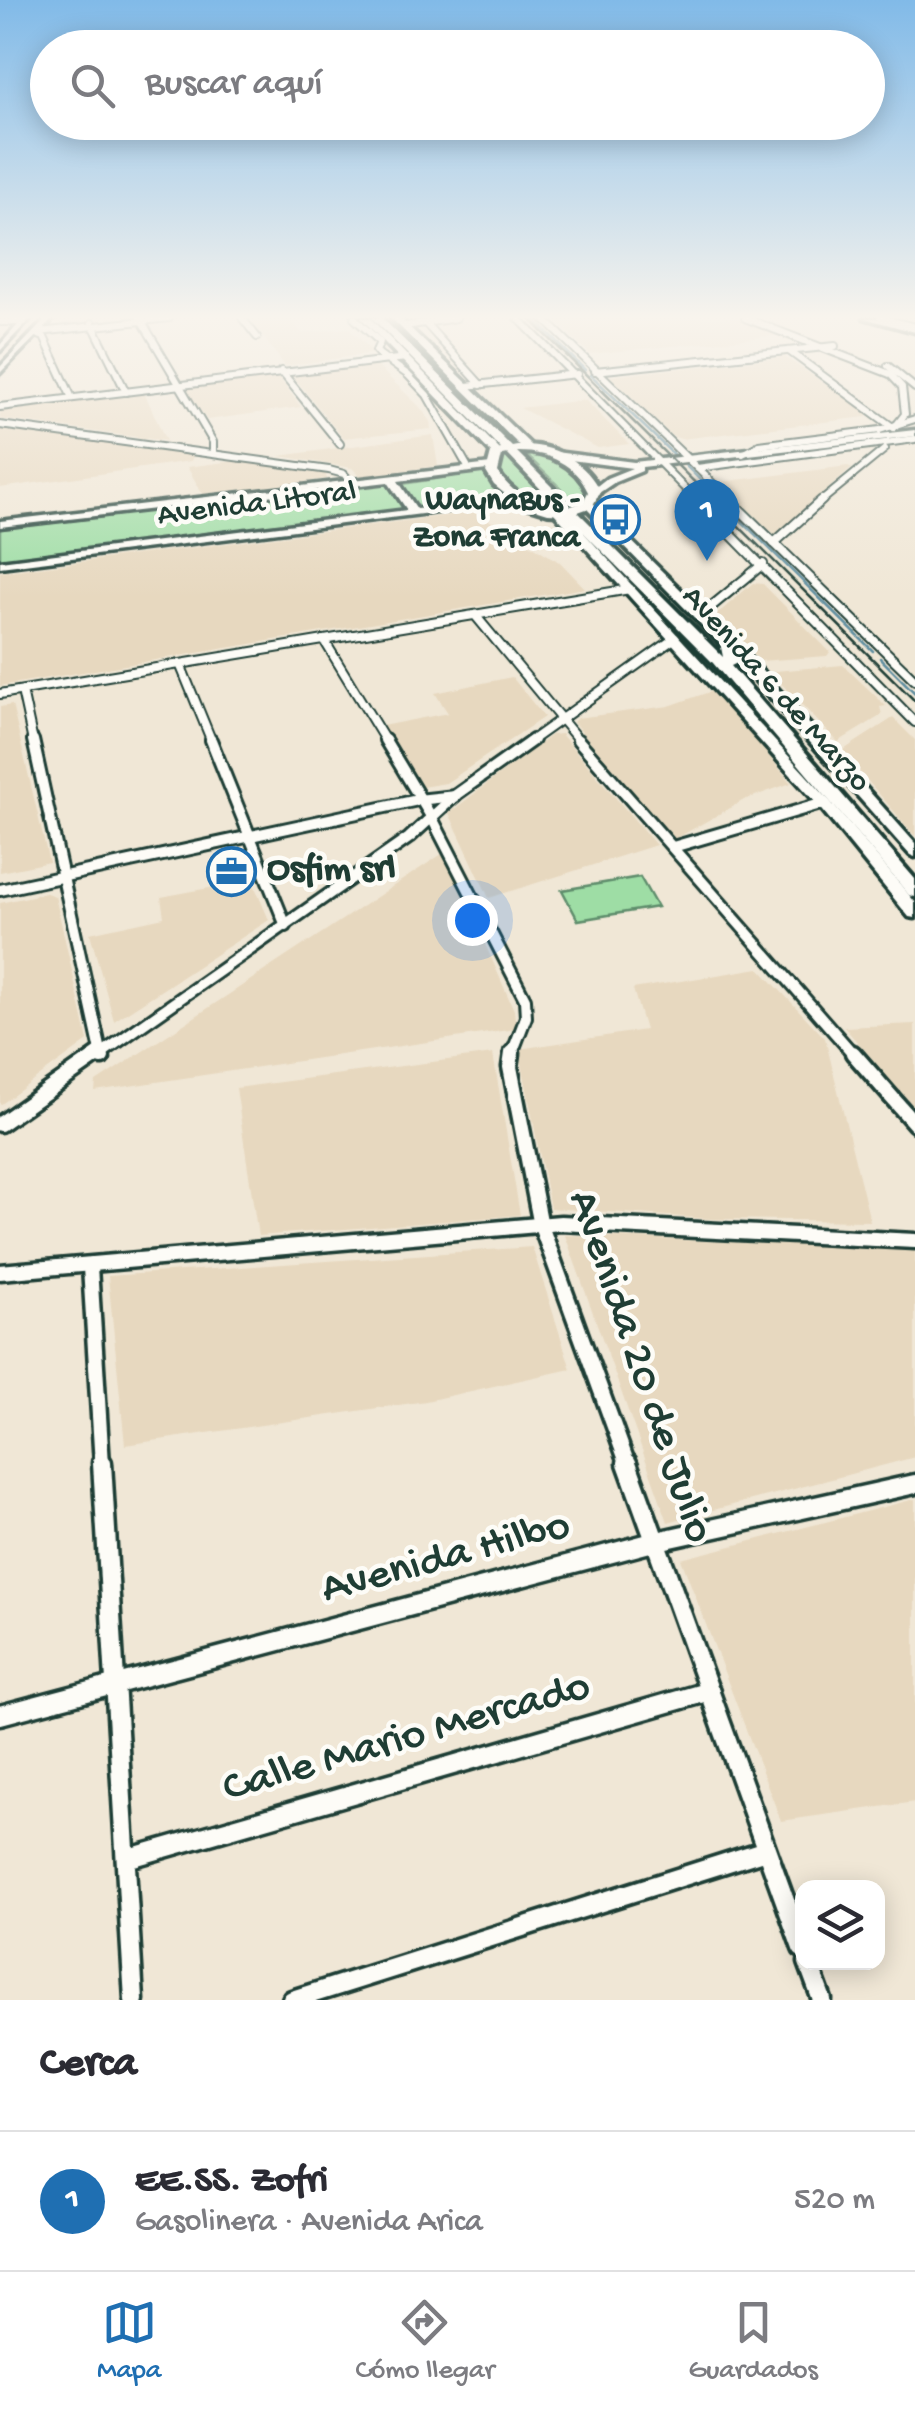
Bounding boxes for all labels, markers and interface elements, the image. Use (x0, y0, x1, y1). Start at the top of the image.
search box (30, 30, 885, 140)
icon: search (65, 58, 120, 113)
text: Buscar aquí (145, 63, 323, 107)
street label: Avenida Litoral (155, 474, 359, 536)
pin: 1 (674, 478, 740, 561)
place label: WaynaBus - Zona Franca (413, 483, 582, 558)
bus stop icon: WaynaBus - Zona Franca (589, 494, 641, 546)
street label: Avenida 6 de Marzo (672, 579, 878, 801)
office icon: Osfim srl (206, 845, 258, 897)
place label: Osfim srl (267, 849, 396, 893)
your location (447, 895, 498, 946)
street label: Avenida 20 de Julio (554, 1184, 724, 1550)
street label: Avenida Hilbo (316, 1500, 576, 1618)
street label: Calle Mario Mercado (217, 1661, 597, 1817)
map controls (795, 1880, 885, 1970)
button: layers (795, 1880, 885, 1970)
text: Cerca (40, 2041, 137, 2090)
text: EE.SS. Zofri (135, 2160, 328, 2204)
text: 1 (66, 2182, 79, 2220)
text: 520 m (794, 2182, 875, 2220)
text: Gasolinera · Avenida Arica (135, 2204, 483, 2242)
tab: Mapa (97, 2295, 161, 2388)
tab: Cómo llegar (355, 2295, 494, 2388)
tab: Guardados (688, 2295, 818, 2388)

